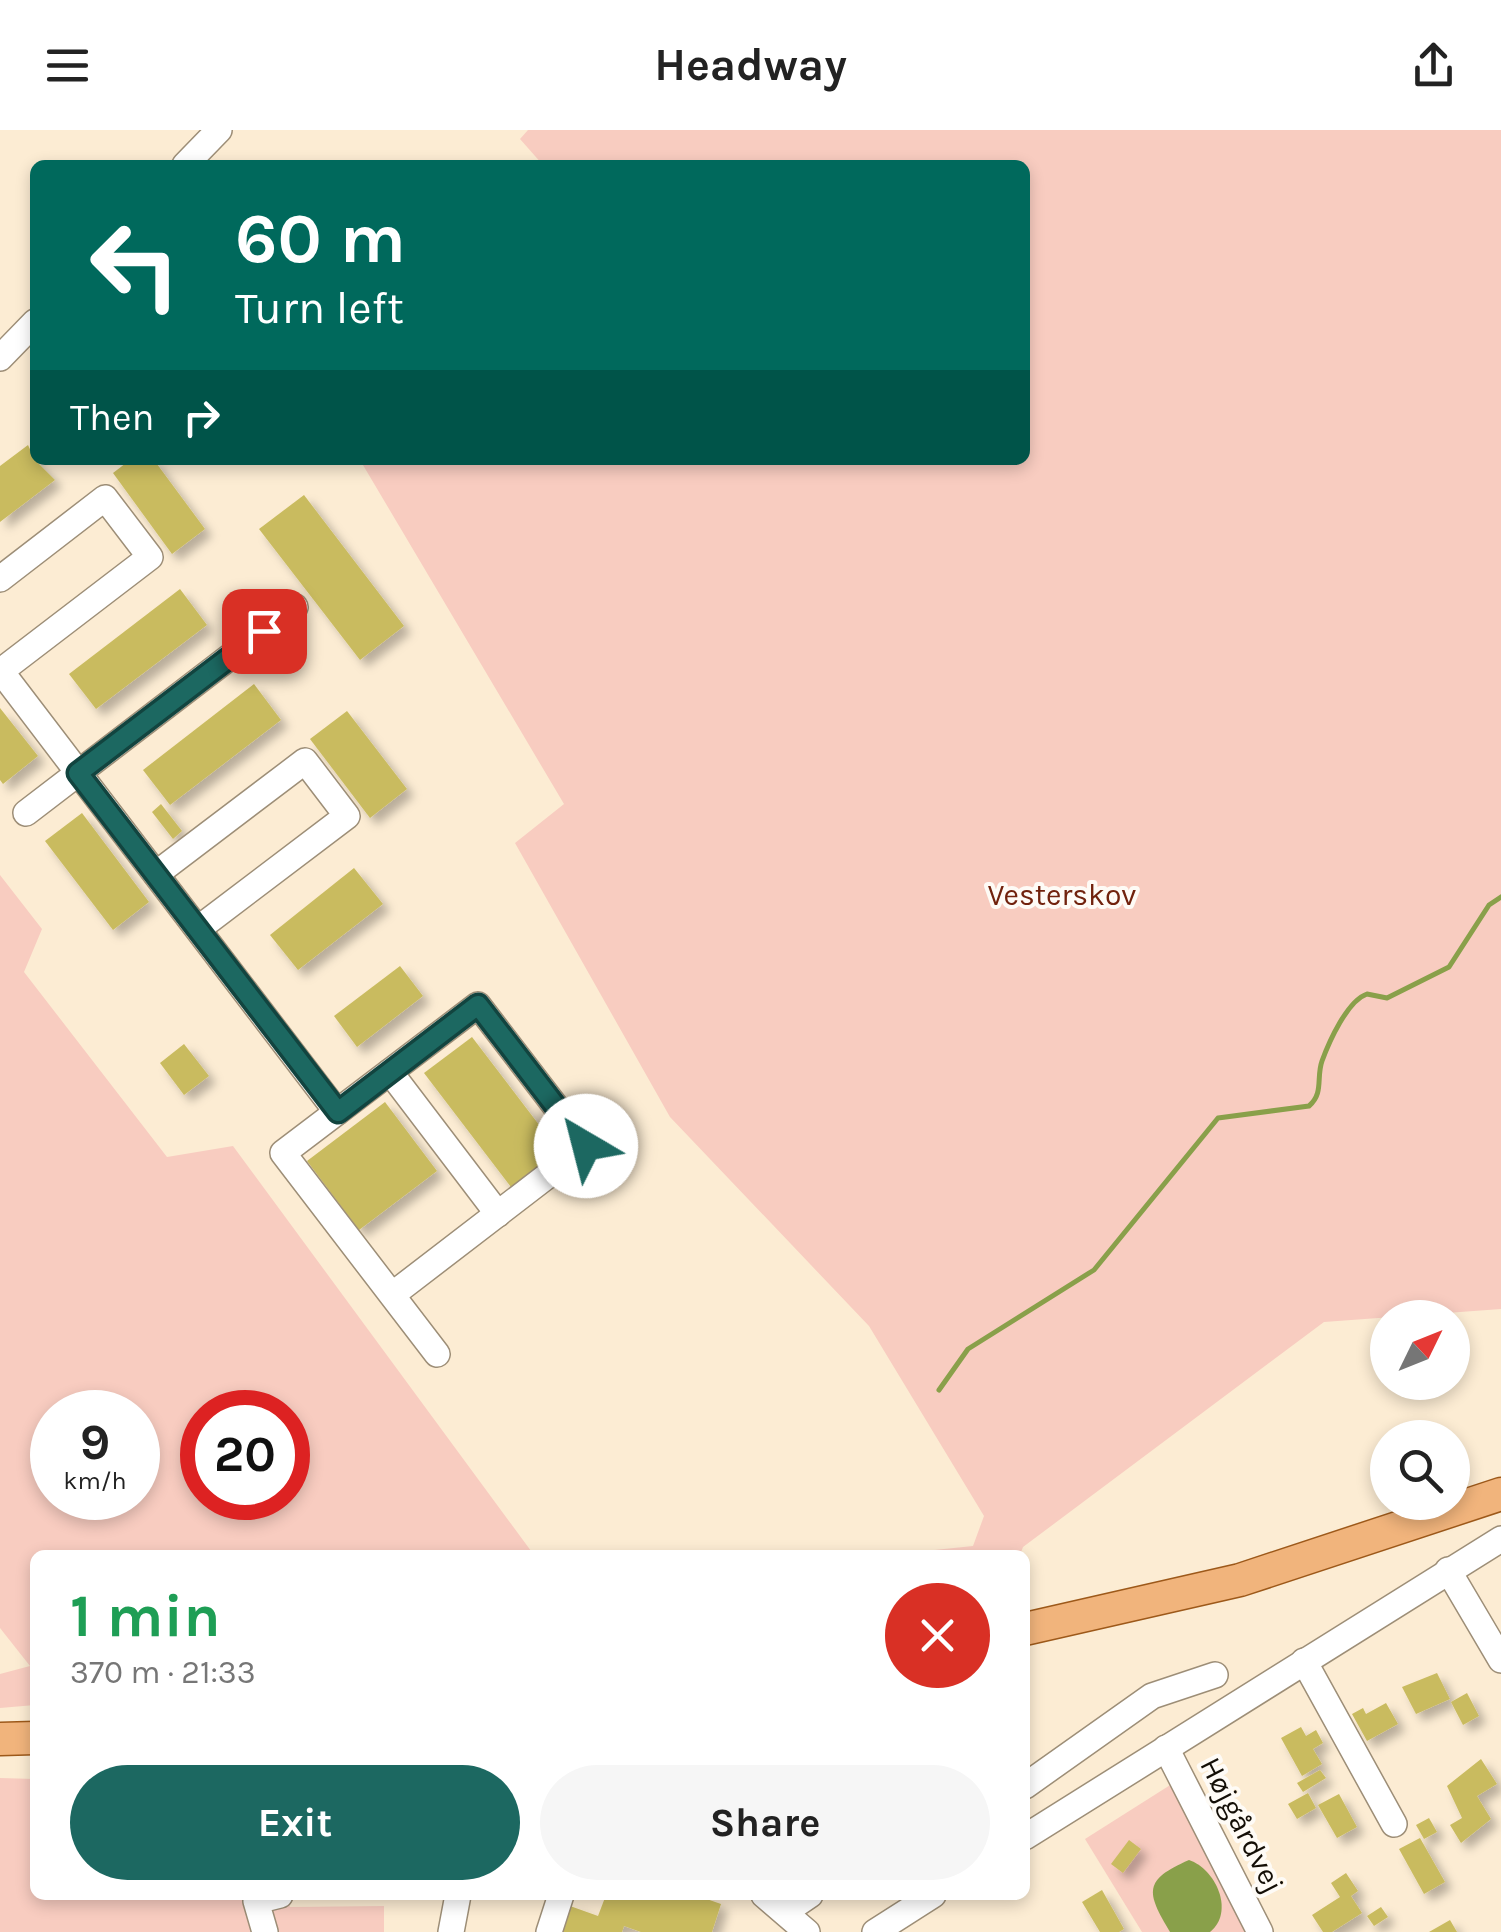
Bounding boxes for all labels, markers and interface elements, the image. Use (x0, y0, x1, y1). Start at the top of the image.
icon: menu (40, 38, 95, 93)
icon: share (1406, 38, 1461, 93)
text: Headway (654, 39, 847, 91)
text: 60 m (235, 198, 406, 280)
icon: left (70, 200, 200, 330)
text: Turn left (235, 282, 404, 334)
icon: right (174, 390, 229, 445)
text: Then (70, 395, 154, 440)
pin (222, 589, 307, 674)
icon: arrive (237, 604, 292, 659)
park label: Vesterskov (988, 877, 1136, 913)
position arrow (534, 1094, 638, 1198)
north arrow (1370, 1300, 1470, 1400)
map controls (1370, 1300, 1470, 1520)
speed limit sign: 20 (180, 1390, 310, 1520)
text: 9 (80, 1413, 110, 1472)
button: search (1370, 1420, 1470, 1520)
text: km/h (63, 1466, 127, 1495)
text: 1 min (70, 1581, 221, 1651)
button: close (885, 1583, 990, 1688)
text: 370 m · 21:33 (70, 1654, 256, 1691)
street label: Højgårdvej (1192, 1751, 1292, 1899)
button: Exit (70, 1765, 520, 1880)
button: Share (540, 1765, 990, 1880)

